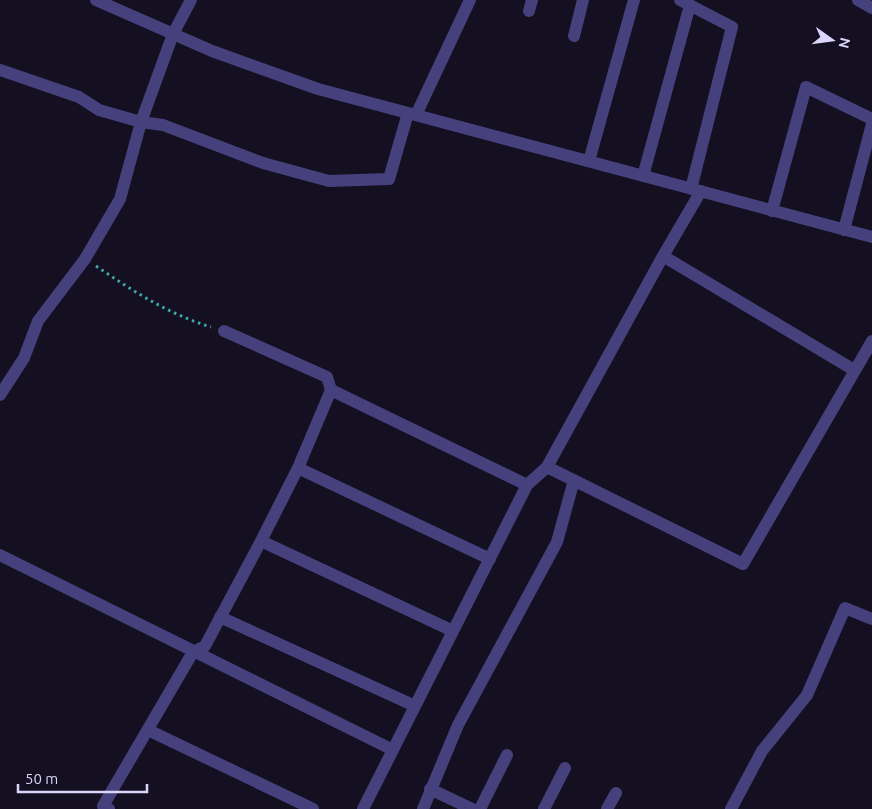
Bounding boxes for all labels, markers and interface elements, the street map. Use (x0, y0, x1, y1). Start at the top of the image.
north arrow (807, 15, 857, 65)
text: N (836, 36, 854, 50)
scale bar (18, 762, 146, 794)
text: 50 m (25, 770, 58, 787)

